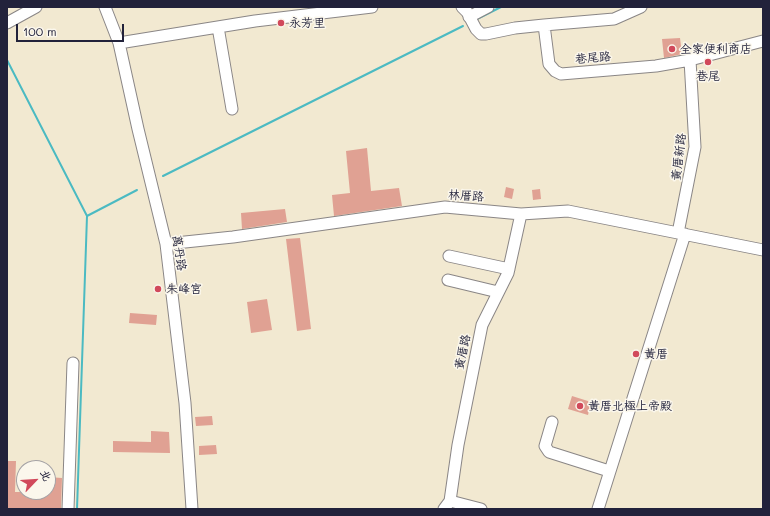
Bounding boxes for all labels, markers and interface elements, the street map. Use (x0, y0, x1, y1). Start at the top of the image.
scale bar (18, 16, 126, 42)
place label: 永芳里 (289, 16, 325, 30)
marker: 永芳里 (276, 18, 286, 28)
text: 100 m (23, 23, 57, 39)
place label: 全家便利商店 (680, 42, 752, 56)
marker: 全家便利商店 (667, 44, 677, 54)
street label: 巷尾路 (574, 49, 612, 67)
marker: 巷尾 (703, 57, 713, 67)
place label: 巷尾 (696, 69, 720, 83)
street label: 黃厝新路 (669, 132, 689, 182)
street label: 林厝路 (448, 188, 484, 204)
street label: 萬丹路 (169, 234, 189, 272)
place label: 朱峰宮 (166, 282, 202, 296)
marker: 朱峰宮 (153, 284, 163, 294)
street label: 黃厝路 (452, 333, 474, 371)
place label: 黃厝 (644, 347, 668, 361)
marker: 黃厝 (631, 349, 641, 359)
place label: 黃厝北極上帝殿 (588, 399, 672, 413)
marker: 黃厝北極上帝殿 (575, 401, 585, 411)
north arrow (16, 460, 56, 500)
text: 北 (37, 467, 56, 483)

